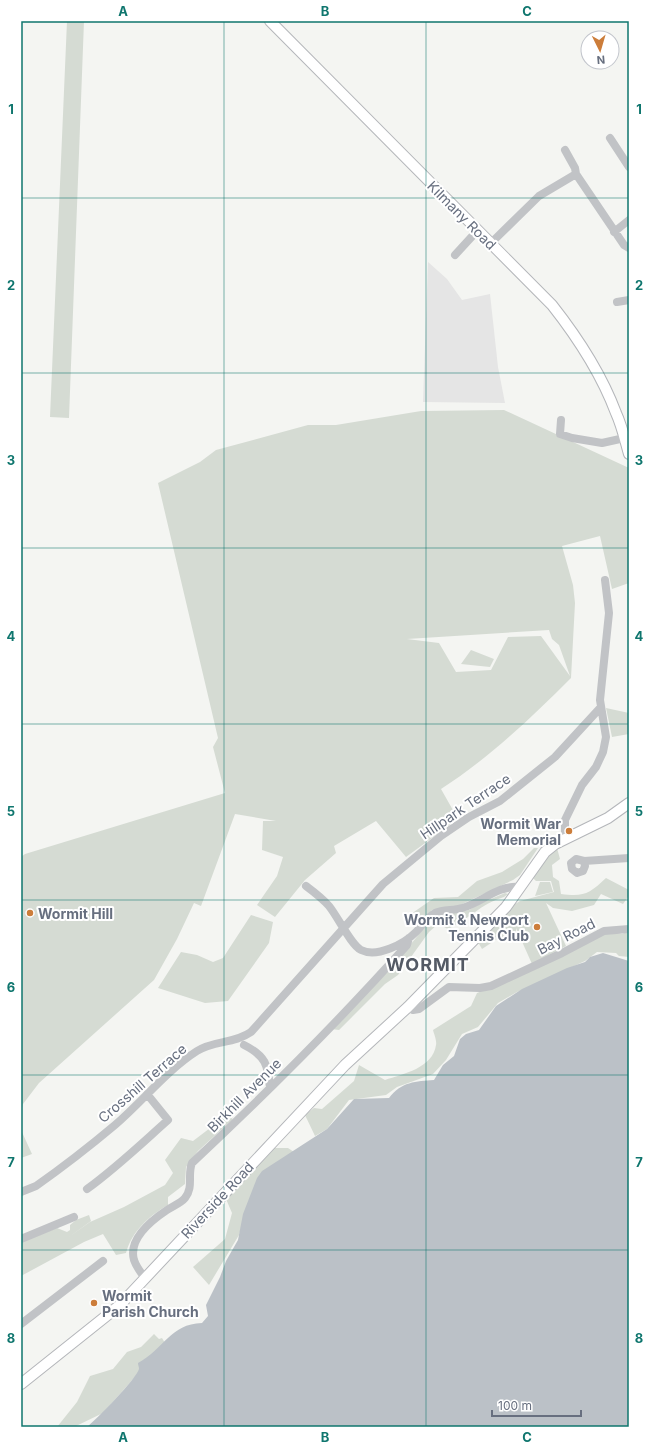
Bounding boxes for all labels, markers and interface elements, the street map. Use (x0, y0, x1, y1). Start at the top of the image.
text: A (118, 3, 128, 19)
text: B (321, 3, 330, 19)
text: C (522, 3, 532, 19)
north arrow (580, 30, 620, 70)
text: N (596, 53, 606, 67)
text: 1 (8, 101, 14, 117)
text: 1 (636, 101, 642, 117)
street label: Kilmany Road (424, 177, 500, 253)
text: 2 (7, 277, 15, 293)
text: 2 (635, 277, 643, 293)
text: 3 (7, 452, 15, 468)
text: 3 (635, 452, 643, 468)
text: 4 (7, 628, 16, 644)
text: 4 (635, 628, 644, 644)
street label: Hillpark Terrace (417, 770, 513, 842)
text: 5 (7, 803, 15, 819)
text: 5 (635, 803, 643, 819)
place label: Wormit War Memorial (480, 815, 561, 848)
marker: Wormit War Memorial (564, 826, 574, 836)
place label: Wormit Hill (38, 905, 113, 922)
marker: Wormit Hill (25, 908, 35, 918)
place label: Wormit & Newport Tennis Club (404, 911, 529, 944)
street label: Bay Road (534, 914, 598, 958)
marker: Wormit & Newport Tennis Club (532, 922, 542, 932)
district label: WORMIT (386, 954, 470, 975)
text: 6 (7, 979, 15, 995)
text: 6 (635, 979, 643, 995)
street label: Crosshill Terrace (94, 1040, 190, 1126)
street label: Birkhill Avenue (204, 1055, 284, 1135)
text: 7 (7, 1154, 15, 1170)
text: 7 (635, 1154, 643, 1170)
street label: Riverside Road (177, 1158, 257, 1242)
place label: Wormit Parish Church (102, 1287, 199, 1320)
marker: Wormit Parish Church (89, 1298, 99, 1308)
text: 8 (7, 1330, 15, 1346)
text: 8 (635, 1330, 643, 1346)
scale bar (492, 1392, 581, 1418)
text: 100 m (498, 1398, 532, 1413)
text: A (118, 1429, 128, 1445)
text: B (321, 1429, 330, 1445)
text: C (522, 1429, 532, 1445)

